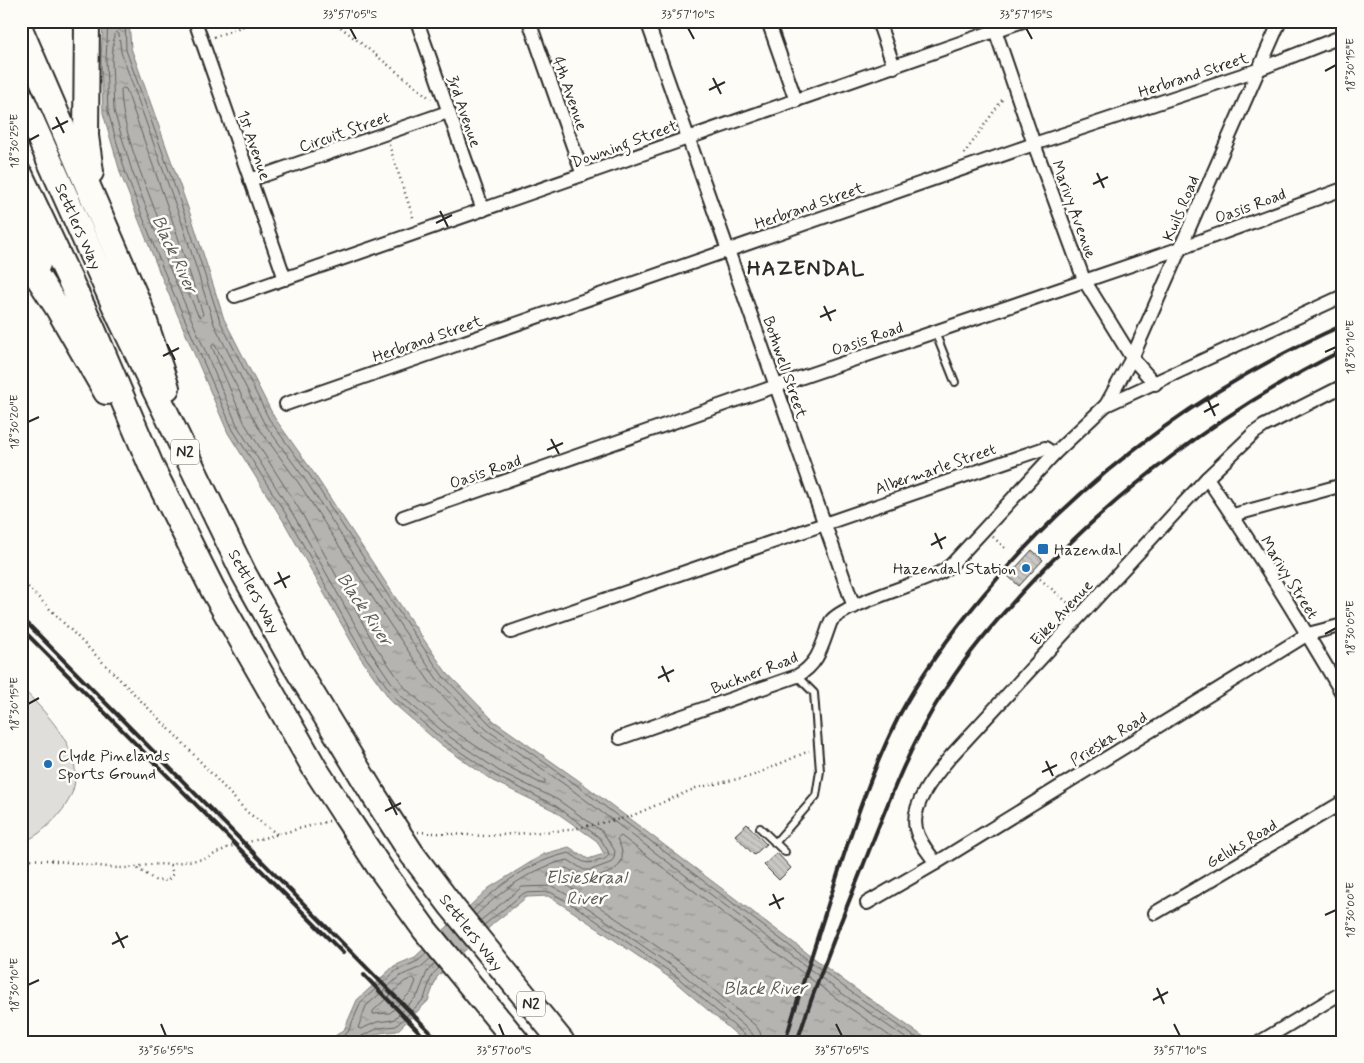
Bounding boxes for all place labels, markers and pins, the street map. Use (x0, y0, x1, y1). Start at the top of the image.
place label: Hazendal (1054, 540, 1122, 561)
marker: Hazendal (1036, 542, 1050, 556)
place label: Hazendal Station (893, 559, 1016, 580)
marker: Hazendal Station (1020, 562, 1032, 574)
place label: Clyde Pinelands Sports Ground (58, 746, 170, 785)
marker: Clyde Pinelands Sports Ground (42, 758, 54, 770)

